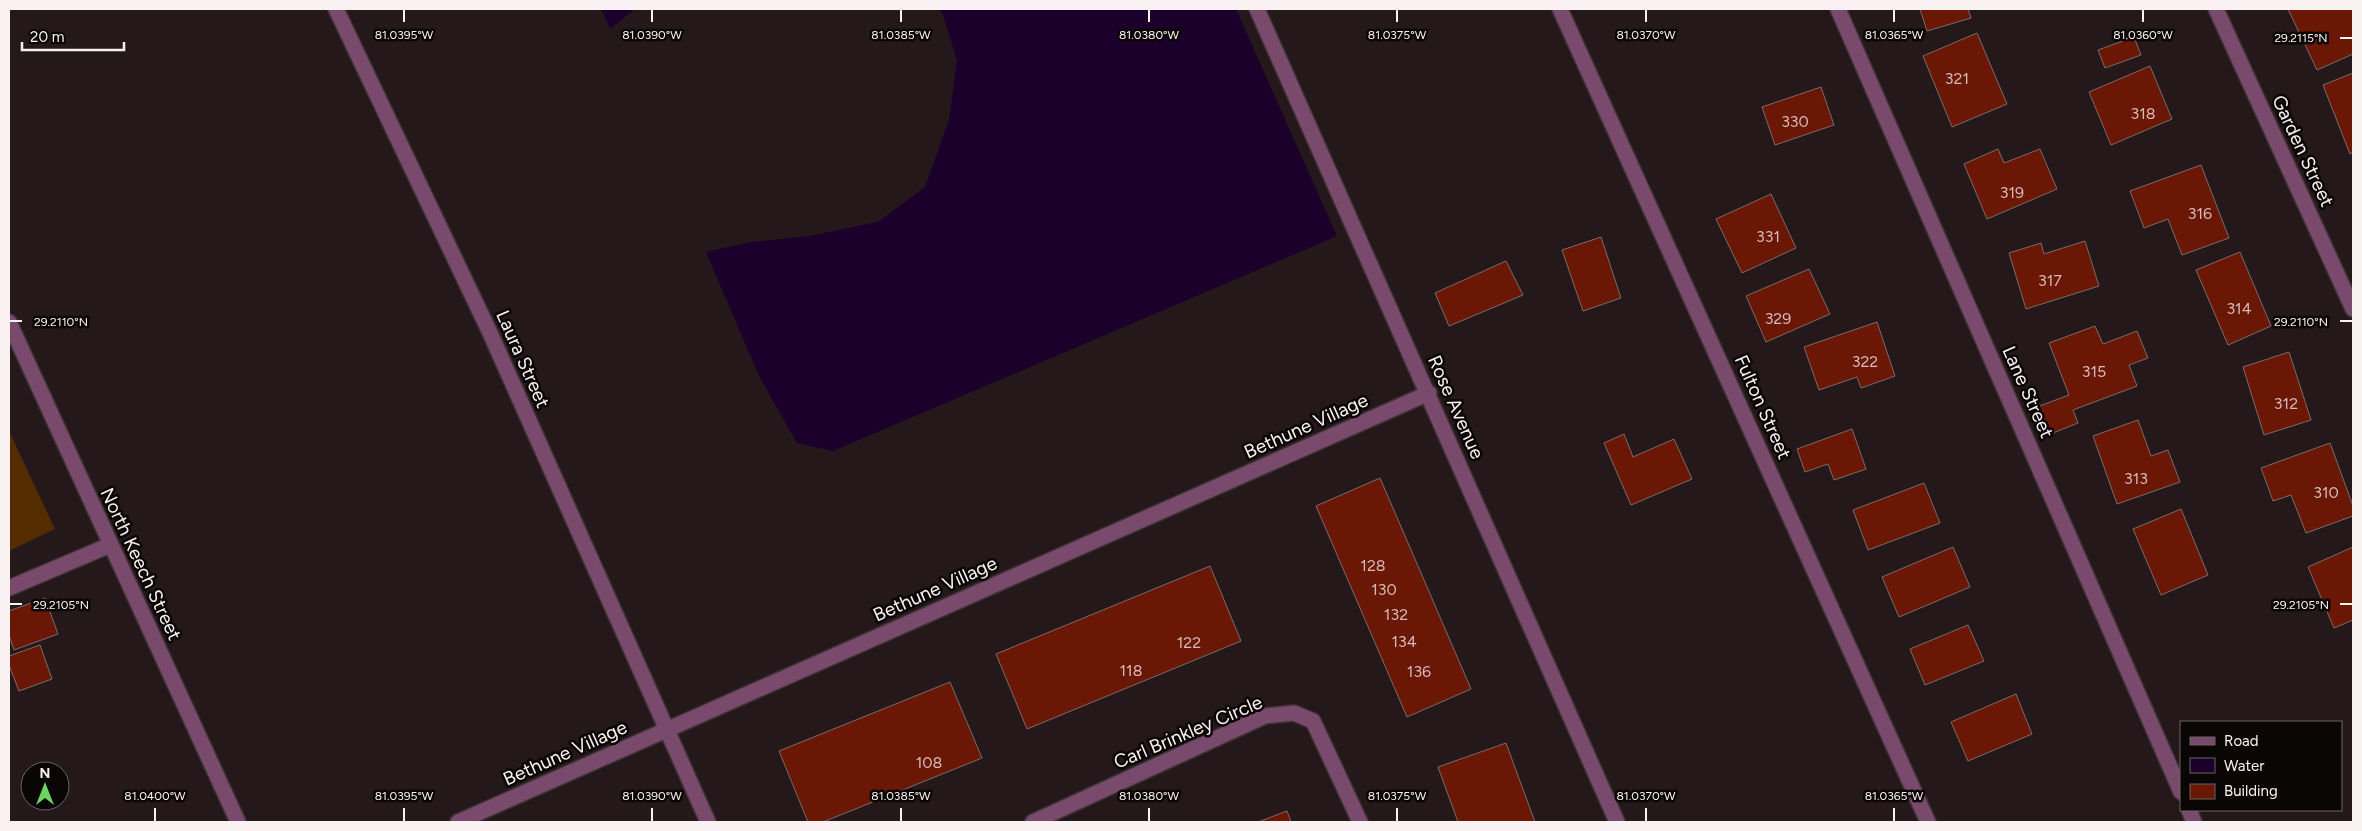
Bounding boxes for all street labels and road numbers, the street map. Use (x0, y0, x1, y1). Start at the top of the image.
street label: Garden Street (2267, 92, 2339, 210)
street label: Laura Street (491, 307, 555, 411)
street label: Lane Street (1997, 342, 2059, 442)
street label: Fulton Street (1730, 351, 1796, 463)
street label: Rose Avenue (1423, 352, 1489, 462)
street label: Bethune Village (1240, 388, 1372, 464)
street label: North Keech Street (96, 484, 186, 644)
street label: Bethune Village (869, 551, 1001, 627)
street label: Carl Brinkley Circle (1110, 690, 1266, 774)
street label: Bethune Village (499, 715, 631, 791)

